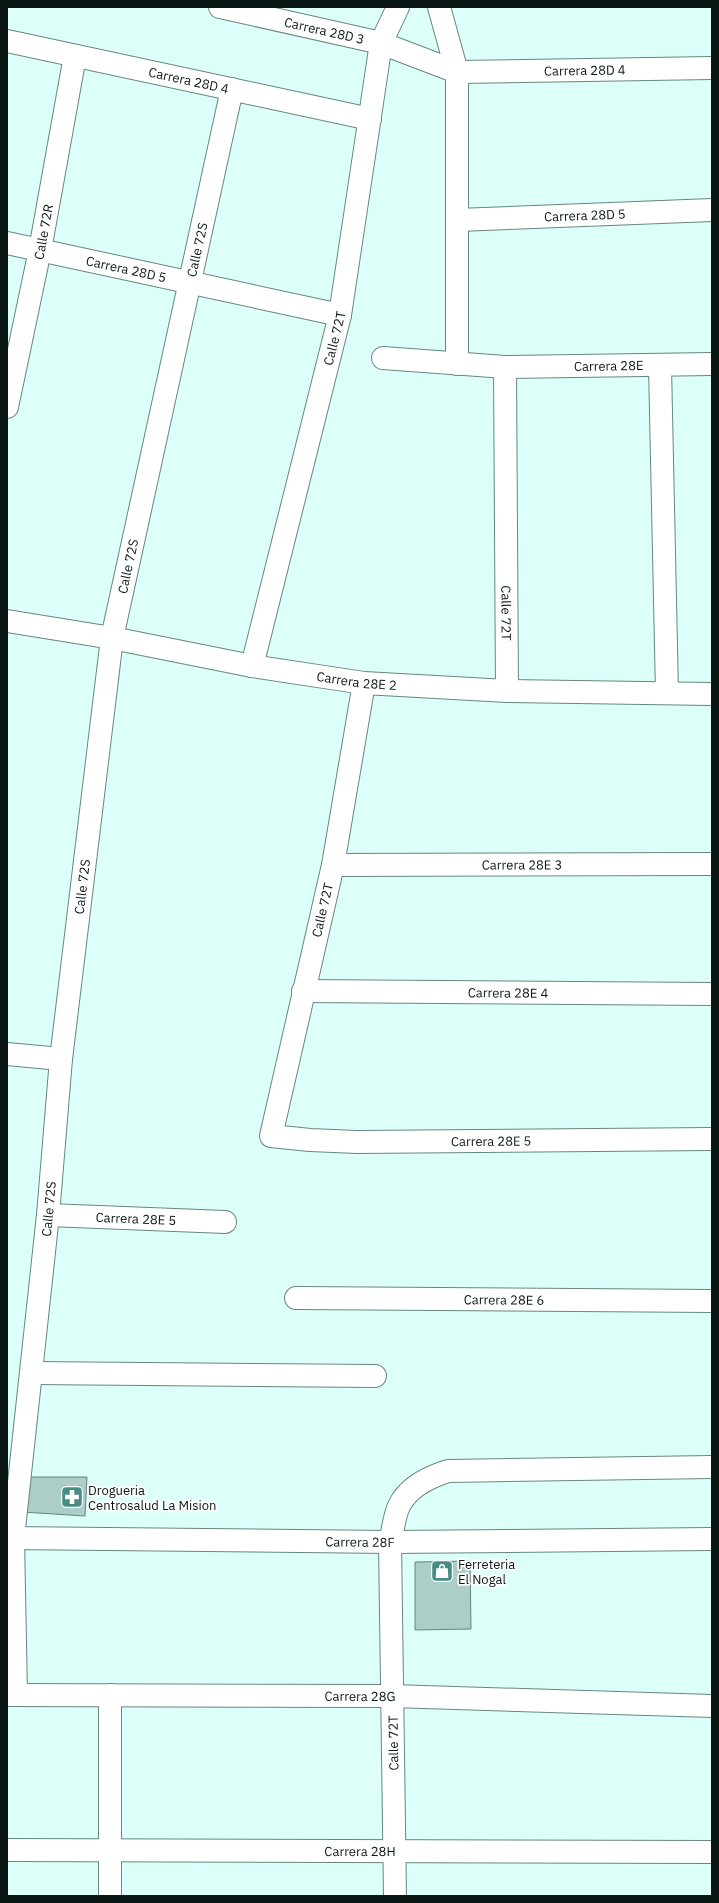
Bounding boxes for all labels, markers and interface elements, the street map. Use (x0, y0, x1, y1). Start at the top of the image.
street label: Carrera 28D 3 (283, 14, 366, 48)
street label: Carrera 28D 4 (544, 61, 626, 80)
street label: Carrera 28D 4 (147, 64, 231, 97)
street label: Calle 72R (30, 203, 57, 261)
street label: Carrera 28D 5 (544, 205, 626, 226)
street label: Calle 72S (183, 221, 212, 279)
street label: Carrera 28D 5 (84, 252, 168, 286)
street label: Calle 72T (320, 309, 350, 367)
street label: Carrera 28E (574, 357, 644, 375)
street label: Calle 72S (114, 537, 142, 595)
street label: Calle 72T (497, 585, 515, 641)
street label: Carrera 28E 2 (315, 668, 397, 694)
street label: Carrera 28E 3 (482, 856, 562, 874)
street label: Calle 72S (71, 858, 94, 915)
street label: Calle 72T (308, 881, 337, 939)
street label: Carrera 28E 4 (468, 984, 549, 1002)
street label: Carrera 28E 5 (451, 1133, 531, 1150)
street label: Calle 72S (38, 1181, 60, 1237)
street label: Carrera 28E 5 (95, 1209, 176, 1229)
street label: Carrera 28E 6 (464, 1291, 544, 1309)
place label: Drogueria Centrosalud La Mision (88, 1482, 217, 1514)
pharmacy icon: Drogueria Centrosalud La Mision (59, 1484, 85, 1510)
street label: Carrera 28F (325, 1533, 395, 1551)
place label: Ferreteria El Nogal (458, 1556, 515, 1588)
shop icon: Ferreteria El Nogal (429, 1558, 455, 1584)
street label: Carrera 28G (324, 1688, 396, 1705)
street label: Calle 72T (385, 1715, 402, 1771)
street label: Carrera 28H (324, 1843, 396, 1860)

